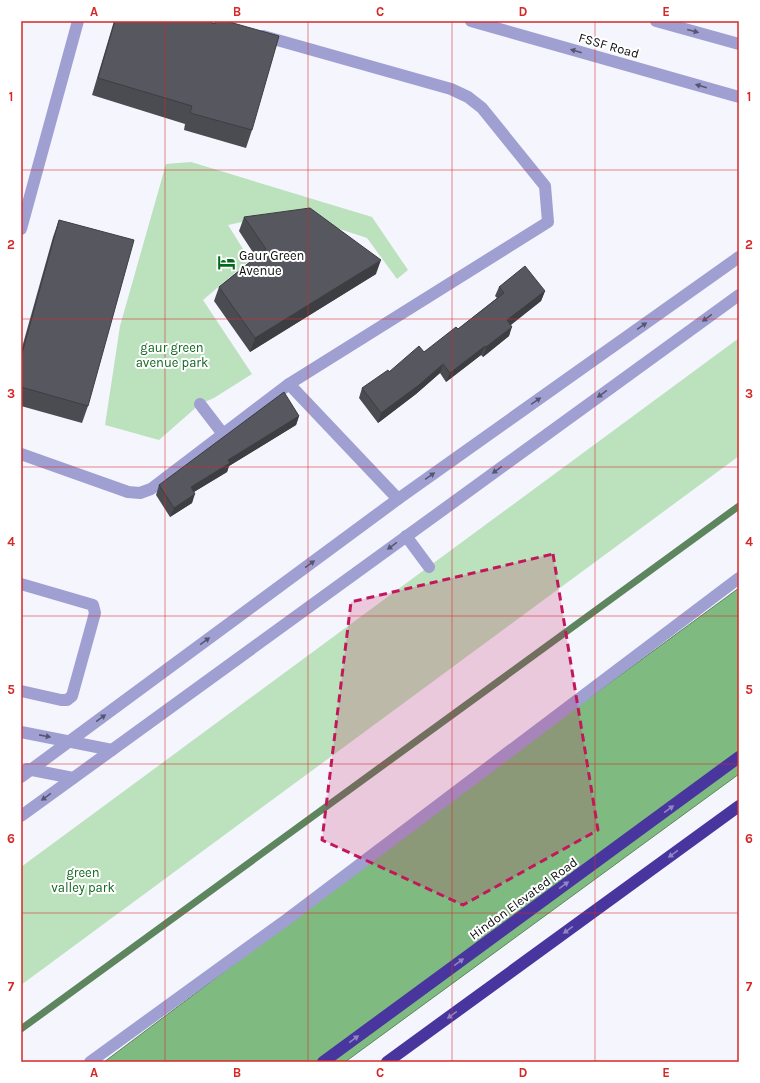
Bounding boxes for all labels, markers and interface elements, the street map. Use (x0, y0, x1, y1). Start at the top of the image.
text: A (90, 4, 98, 19)
text: B (233, 4, 241, 19)
text: C (376, 4, 384, 19)
text: D (519, 4, 528, 19)
text: E (662, 4, 670, 19)
one-way arrow (687, 29, 700, 35)
street label: FSSF Road (577, 30, 641, 61)
one-way arrow (570, 48, 582, 54)
one-way arrow (695, 83, 707, 89)
text: 1 (9, 89, 13, 104)
text: 1 (747, 89, 751, 104)
text: 2 (7, 237, 15, 252)
text: 2 (745, 237, 753, 252)
place label: Gaur Green Avenue (239, 248, 304, 278)
hotel icon: Gaur Green Avenue (216, 252, 236, 272)
one-way arrow (702, 313, 713, 322)
one-way arrow (637, 322, 647, 330)
park label: gaur green avenue park (136, 340, 208, 370)
text: 3 (7, 386, 15, 401)
text: 3 (745, 386, 753, 401)
one-way arrow (597, 390, 607, 398)
one-way arrow (531, 397, 541, 405)
one-way arrow (491, 466, 502, 474)
one-way arrow (425, 472, 435, 480)
text: 4 (7, 534, 15, 549)
text: 4 (745, 534, 753, 549)
one-way arrow (386, 542, 397, 550)
one-way arrow (305, 560, 315, 568)
one-way arrow (200, 637, 211, 645)
text: 5 (7, 682, 15, 697)
text: 5 (745, 682, 753, 697)
one-way arrow (95, 714, 106, 722)
one-way arrow (39, 734, 51, 740)
one-way arrow (41, 793, 52, 801)
one-way arrow (663, 804, 674, 813)
text: 6 (7, 831, 15, 846)
text: 6 (745, 831, 753, 846)
one-way arrow (668, 850, 679, 858)
street label: Hindon Elevated Road (466, 854, 580, 943)
park label: green valley park (51, 865, 115, 895)
one-way arrow (558, 881, 569, 889)
one-way arrow (563, 926, 574, 934)
one-way arrow (454, 958, 464, 966)
text: 7 (8, 979, 15, 994)
text: 7 (746, 979, 753, 994)
one-way arrow (446, 1011, 457, 1019)
one-way arrow (349, 1035, 359, 1043)
text: A (90, 1065, 98, 1080)
text: B (233, 1065, 241, 1080)
text: C (376, 1065, 384, 1080)
text: D (519, 1065, 528, 1080)
text: E (662, 1065, 670, 1080)

